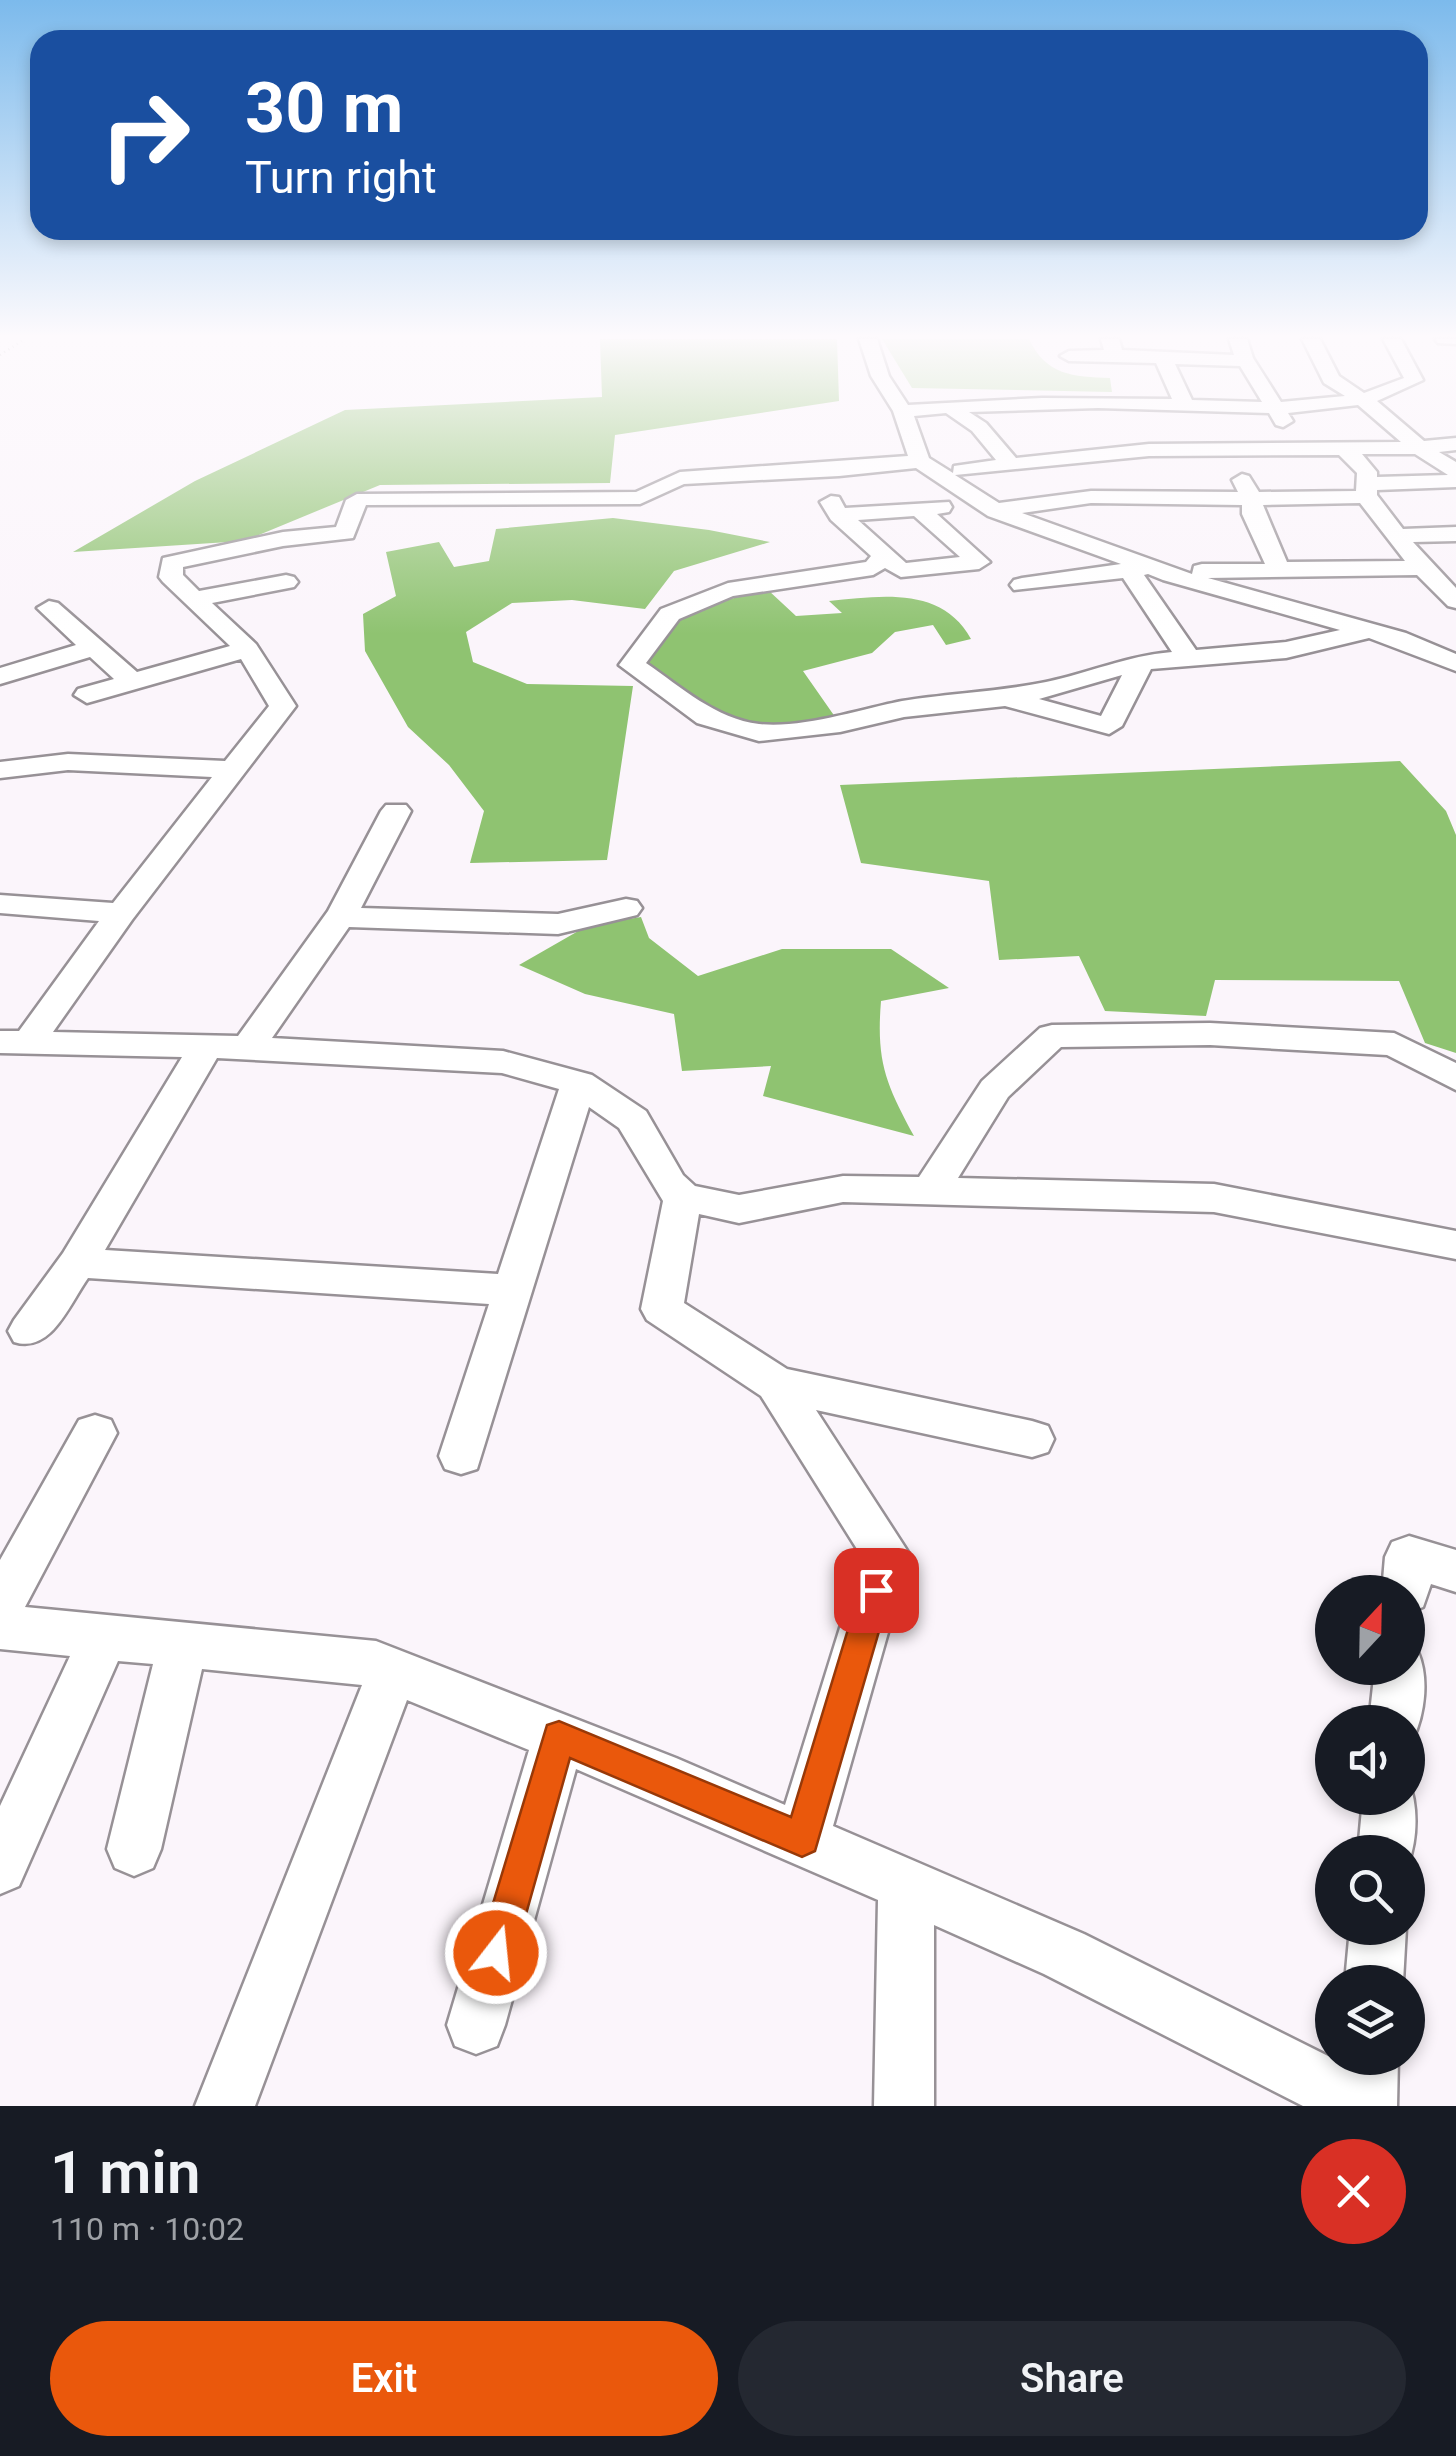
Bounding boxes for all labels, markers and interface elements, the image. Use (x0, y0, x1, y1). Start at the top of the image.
text: 30 m (245, 67, 403, 149)
icon: right (80, 70, 210, 200)
text: Turn right (245, 151, 437, 204)
pin (834, 1548, 919, 1633)
icon: arrive (849, 1563, 904, 1618)
north arrow (1315, 1575, 1425, 1685)
map controls (1315, 1575, 1425, 2075)
button: sound (1315, 1705, 1425, 1815)
button: search (1315, 1835, 1425, 1945)
position arrow (444, 1901, 548, 2005)
button: layers (1315, 1965, 1425, 2075)
text: 1 min (50, 2137, 200, 2208)
button: close (1301, 2139, 1406, 2244)
text: 110 m · 10:02 (50, 2210, 244, 2248)
button: Exit (50, 2321, 718, 2436)
button: Share (738, 2321, 1406, 2436)

